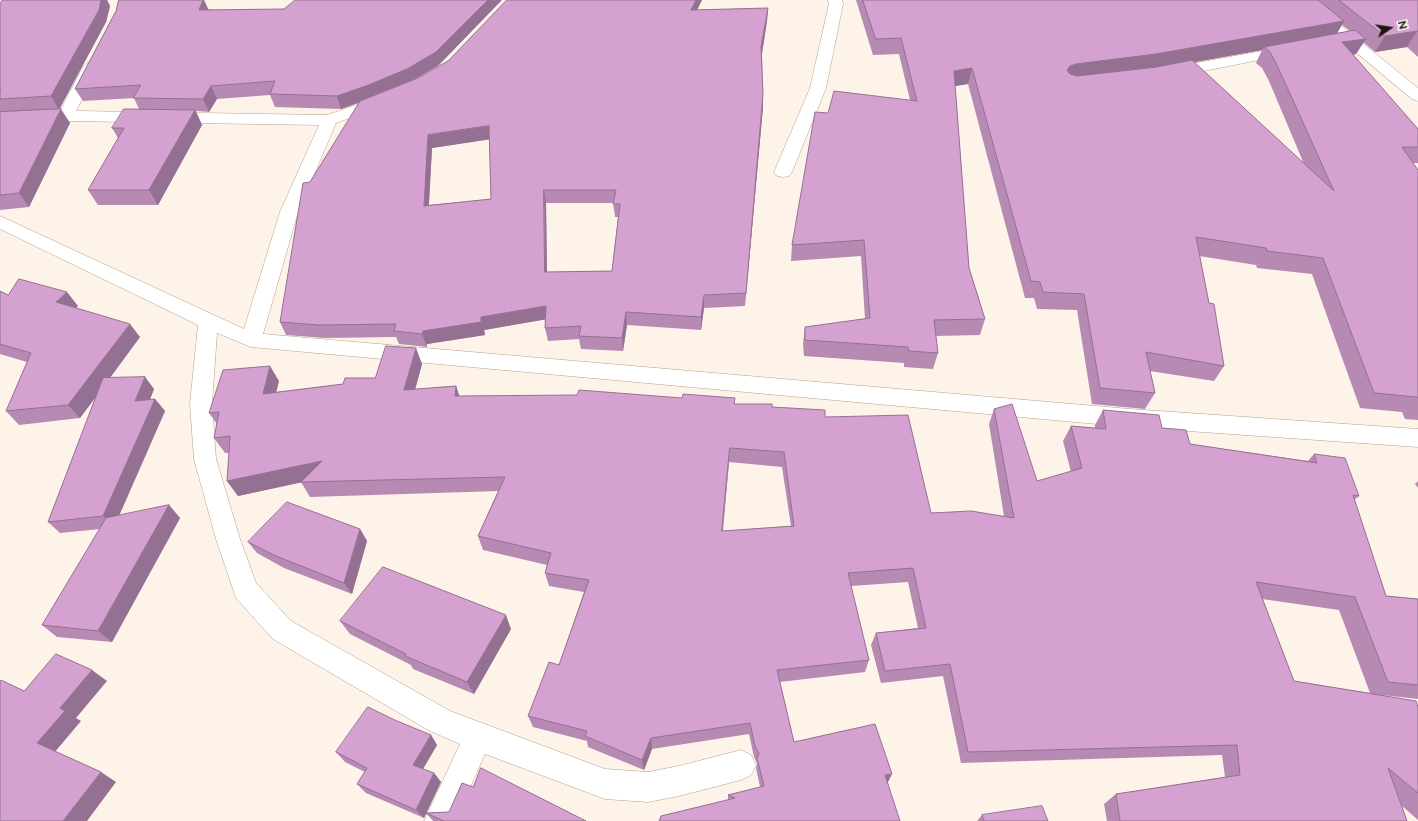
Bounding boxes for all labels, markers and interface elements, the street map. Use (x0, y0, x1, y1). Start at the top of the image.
north arrow (1370, 8, 1410, 48)
text: N (1395, 20, 1409, 31)

